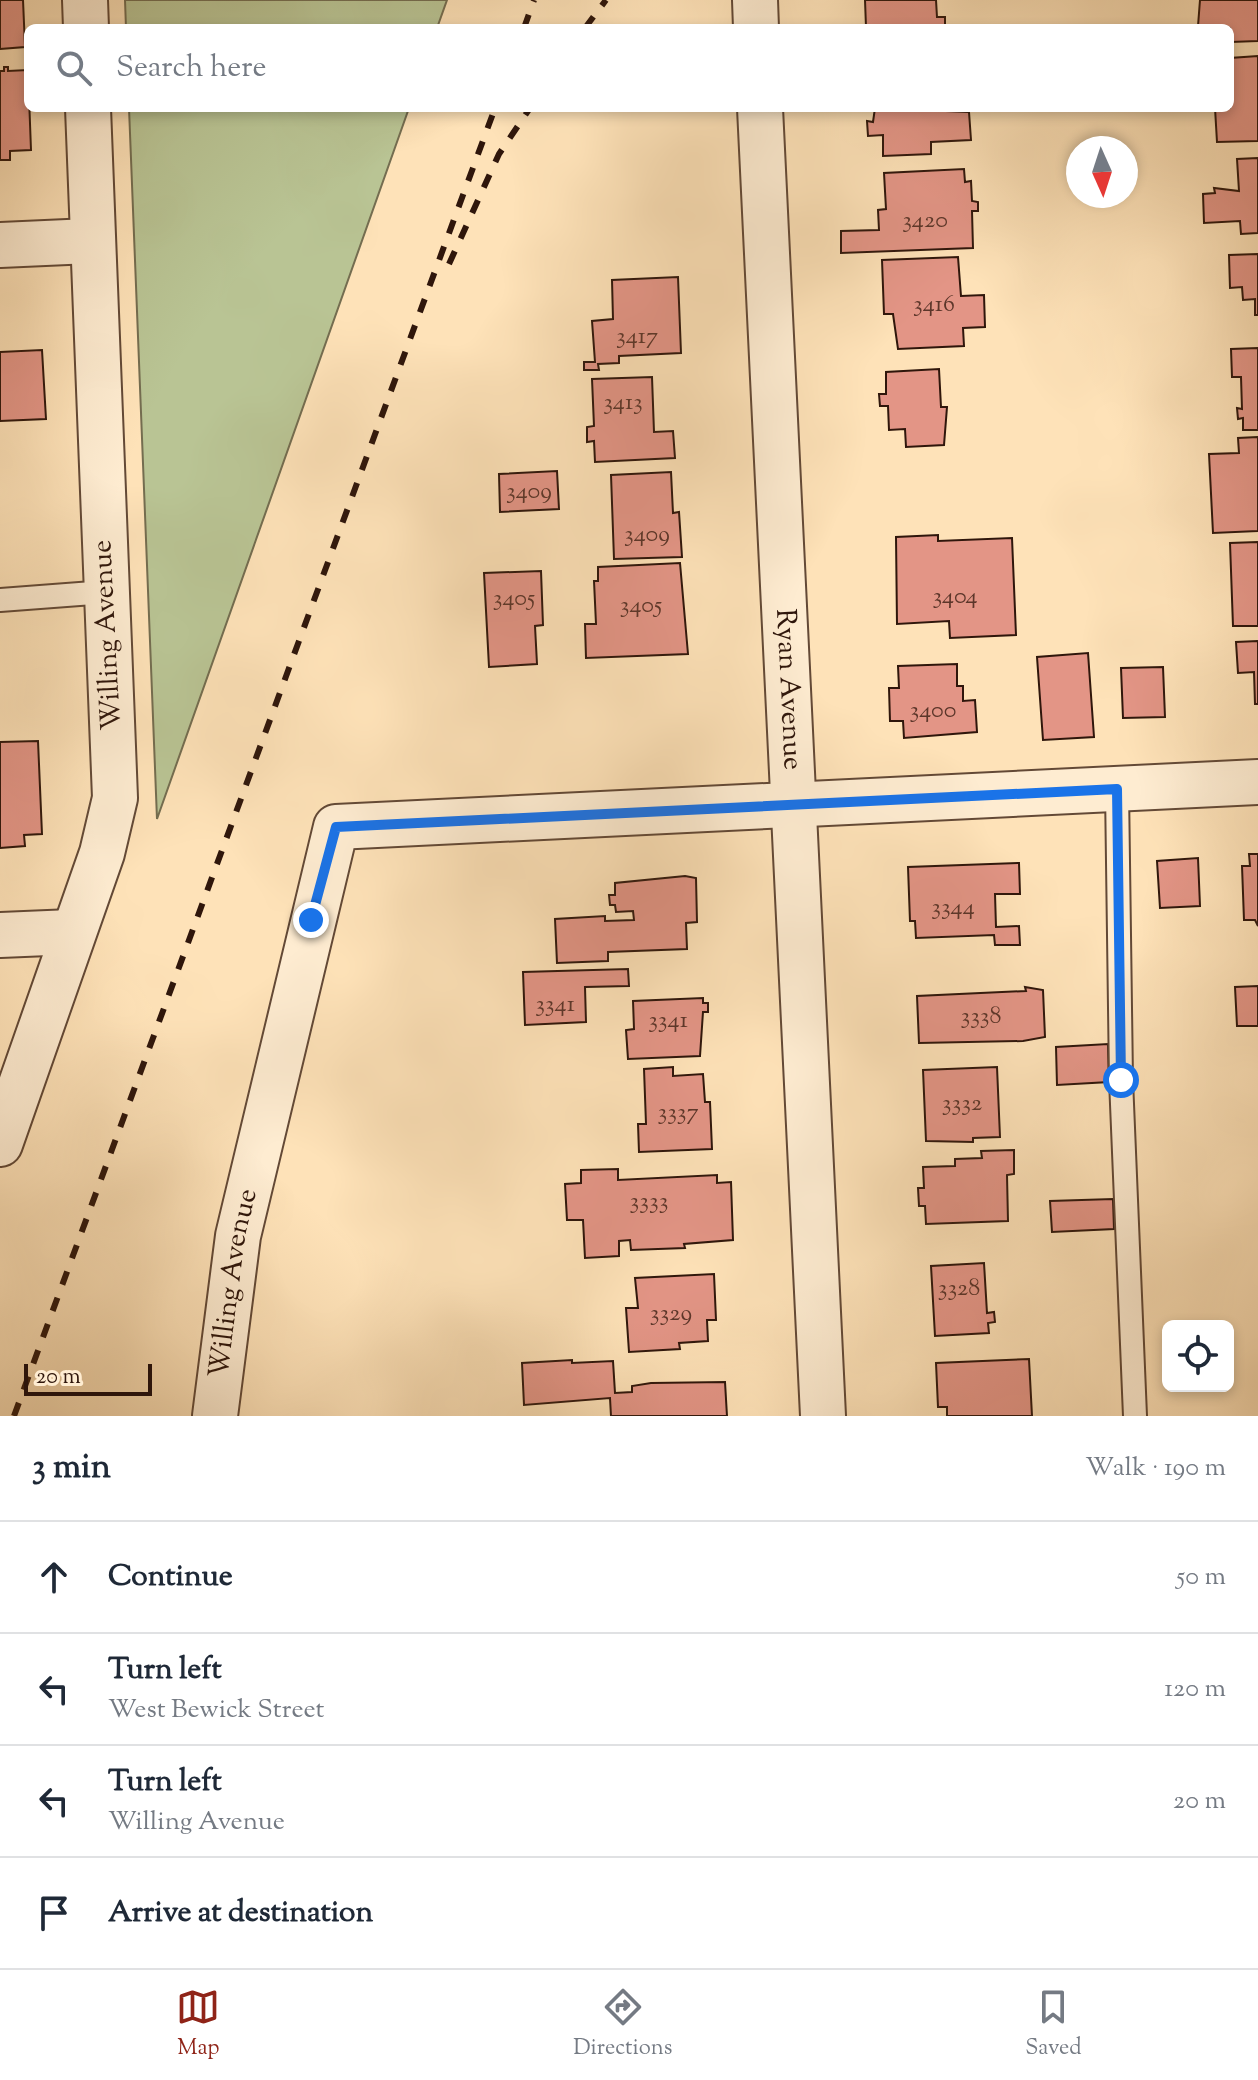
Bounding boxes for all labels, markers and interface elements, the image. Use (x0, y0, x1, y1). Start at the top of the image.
search box (24, 24, 1234, 112)
icon: search (52, 46, 96, 90)
text: Search here (116, 47, 266, 90)
north arrow (1066, 136, 1138, 208)
house number: 3420 (902, 204, 948, 238)
house number: 3416 (913, 288, 955, 322)
house number: 3417 (616, 320, 658, 354)
house number: 3413 (603, 386, 643, 420)
house number: 3409 (506, 475, 552, 509)
house number: 3409 (624, 518, 670, 552)
street label: Willing Avenue (83, 539, 133, 731)
house number: 3404 (932, 580, 978, 614)
house number: 3405 (493, 582, 535, 616)
house number: 3405 (620, 589, 662, 623)
street label: Ryan Avenue (764, 608, 812, 771)
house number: 3400 (910, 694, 956, 728)
house number: 3344 (931, 891, 975, 925)
route end (293, 902, 329, 938)
house number: 3341 (535, 988, 575, 1022)
house number: 3338 (960, 1000, 1002, 1034)
house number: 3341 (648, 1004, 688, 1038)
route start (1103, 1062, 1139, 1098)
house number: 3332 (942, 1087, 982, 1121)
house number: 3337 (657, 1096, 699, 1130)
street label: Willing Avenue (200, 1185, 269, 1380)
house number: 3333 (630, 1185, 668, 1219)
house number: 3328 (938, 1272, 980, 1306)
house number: 3329 (650, 1297, 692, 1331)
map controls (1162, 1320, 1234, 1392)
button: locate (1162, 1320, 1234, 1392)
scale bar (24, 1360, 152, 1396)
text: 20 m (36, 1362, 81, 1394)
text: 3 min (32, 1444, 111, 1493)
text: Walk · 190 m (1085, 1450, 1226, 1487)
icon: ahead (32, 1555, 76, 1599)
text: Continue (108, 1556, 233, 1599)
text: 50 m (1176, 1559, 1226, 1596)
text: Turn left (108, 1649, 222, 1692)
icon: left (32, 1667, 76, 1711)
text: 120 m (1164, 1671, 1226, 1708)
text: West Bewick Street (108, 1692, 324, 1729)
text: Turn left (108, 1761, 222, 1804)
icon: left (32, 1779, 76, 1823)
text: 20 m (1173, 1783, 1226, 1820)
text: Willing Avenue (108, 1804, 285, 1841)
icon: arrive (32, 1891, 76, 1935)
text: Arrive at destination (108, 1892, 373, 1935)
tab: Map (176, 1985, 220, 2065)
tab: Directions (573, 1985, 672, 2065)
tab: Saved (1025, 1985, 1082, 2065)

